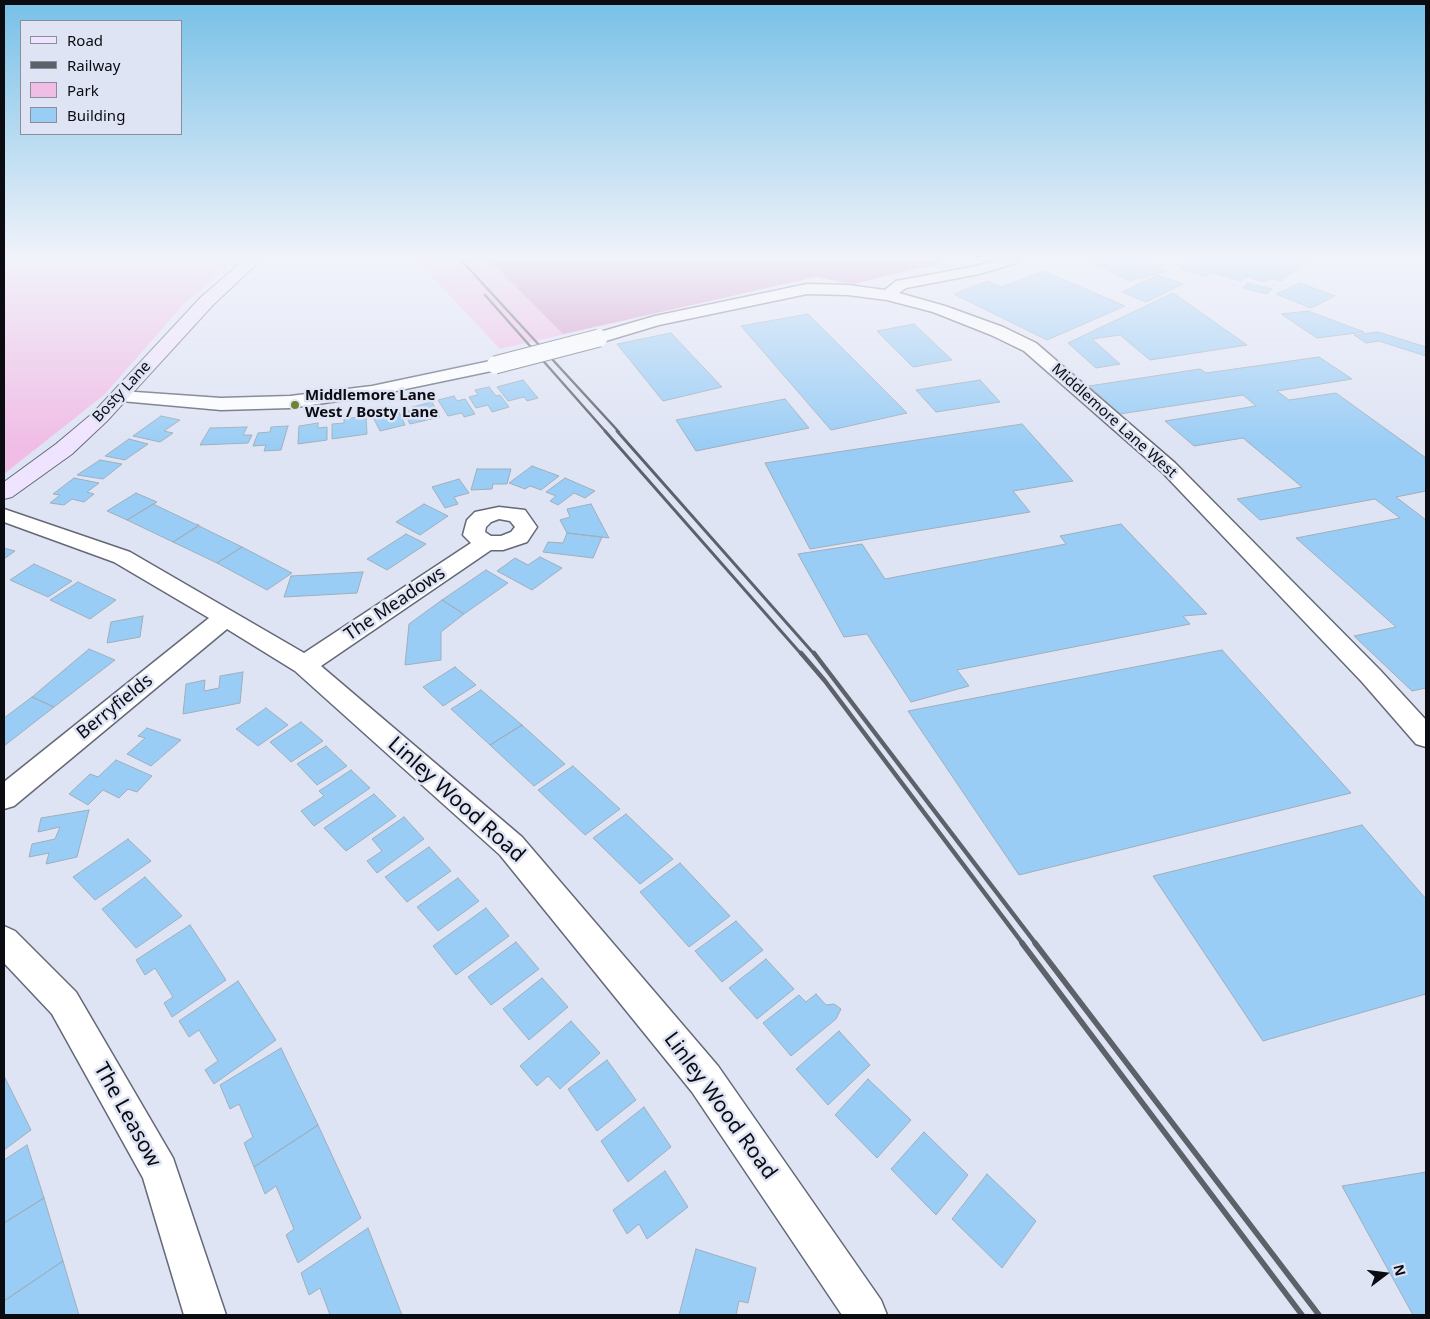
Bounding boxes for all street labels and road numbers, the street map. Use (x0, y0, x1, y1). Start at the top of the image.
street label: Bosty Lane (89, 358, 155, 426)
street label: Middlemore Lane West (1048, 360, 1180, 482)
street label: The Meadows (340, 562, 450, 646)
street label: Berryfields (73, 670, 157, 744)
street label: Linley Wood Road (382, 732, 530, 868)
street label: Linley Wood Road (658, 1027, 782, 1185)
street label: The Leasow (88, 1058, 166, 1172)

